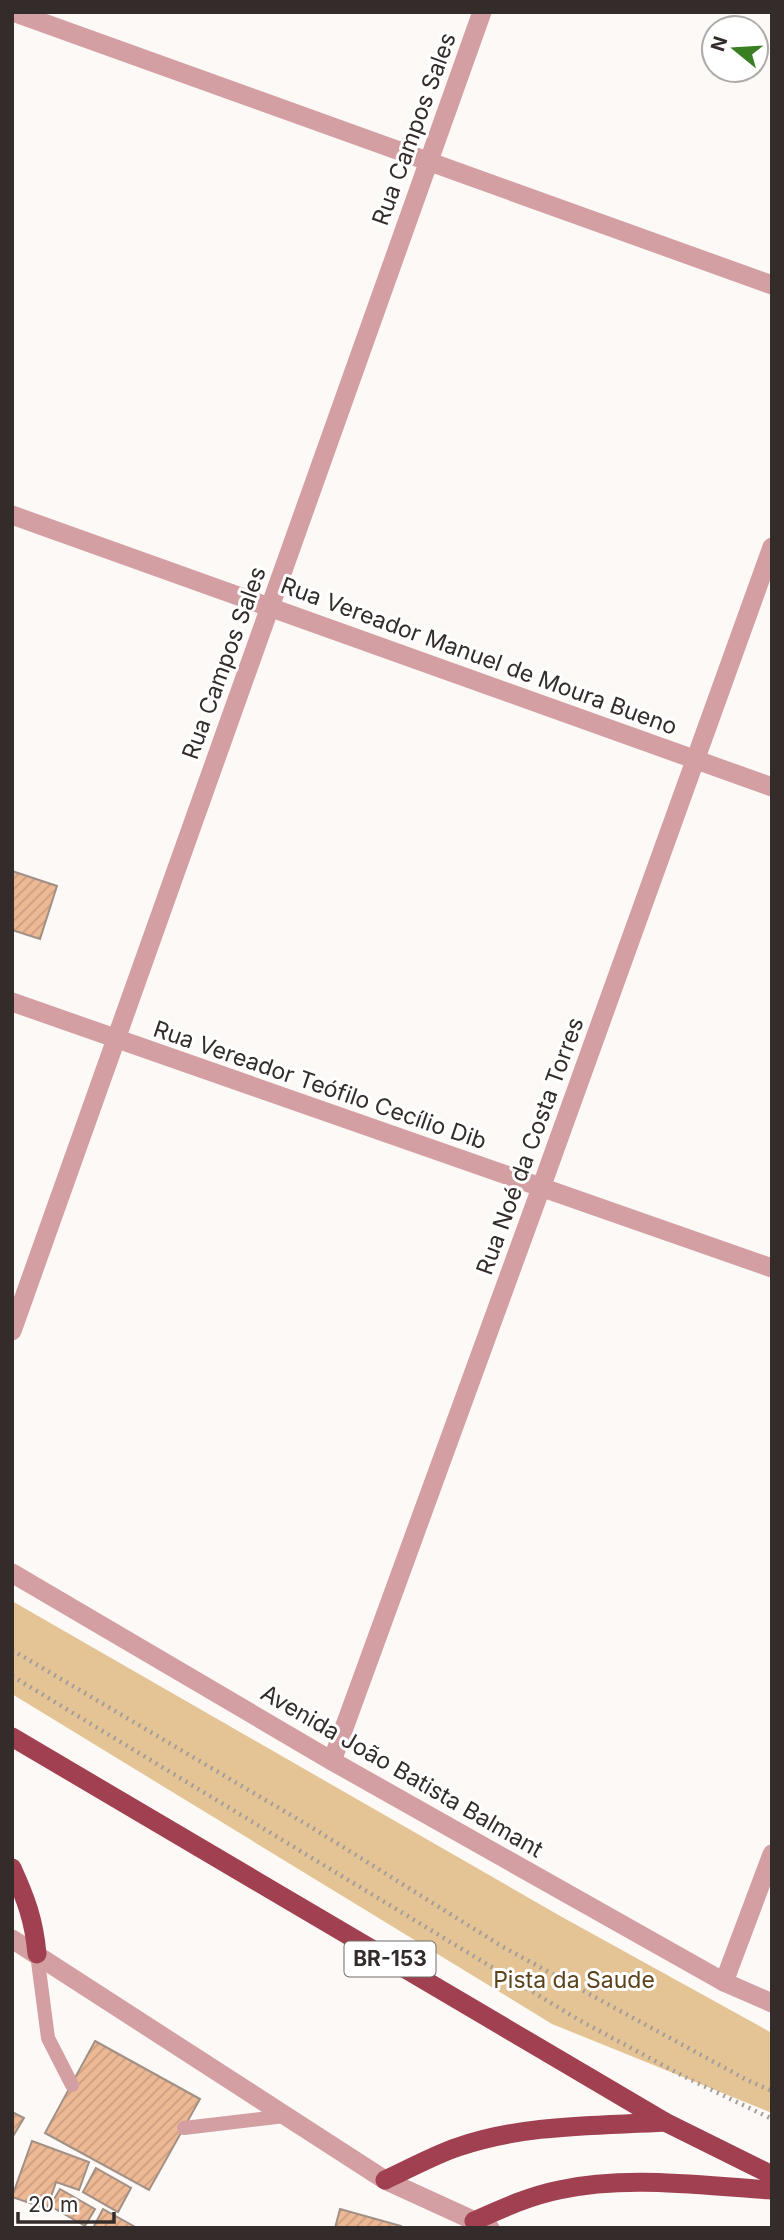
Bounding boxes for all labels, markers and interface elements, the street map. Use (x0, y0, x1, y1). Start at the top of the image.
north arrow (700, 14, 770, 84)
street label: Rua Campos Sales (366, 29, 462, 229)
text: N (706, 33, 732, 54)
street label: Rua Campos Sales (176, 563, 272, 763)
street label: Rua Vereador Manuel de Moura Bueno (277, 571, 681, 741)
street label: Rua Noé da Costa Torres (470, 1014, 590, 1278)
street label: Rua Vereador Teófilo Cecílio Dib (150, 1015, 490, 1155)
street label: Avenida João Batista Balmant (256, 1679, 548, 1864)
road number: BR-153 (344, 1941, 436, 1976)
park label: Pista da Saude (493, 1966, 655, 1994)
scale bar (18, 2180, 114, 2224)
text: 20 m (28, 2192, 78, 2217)

